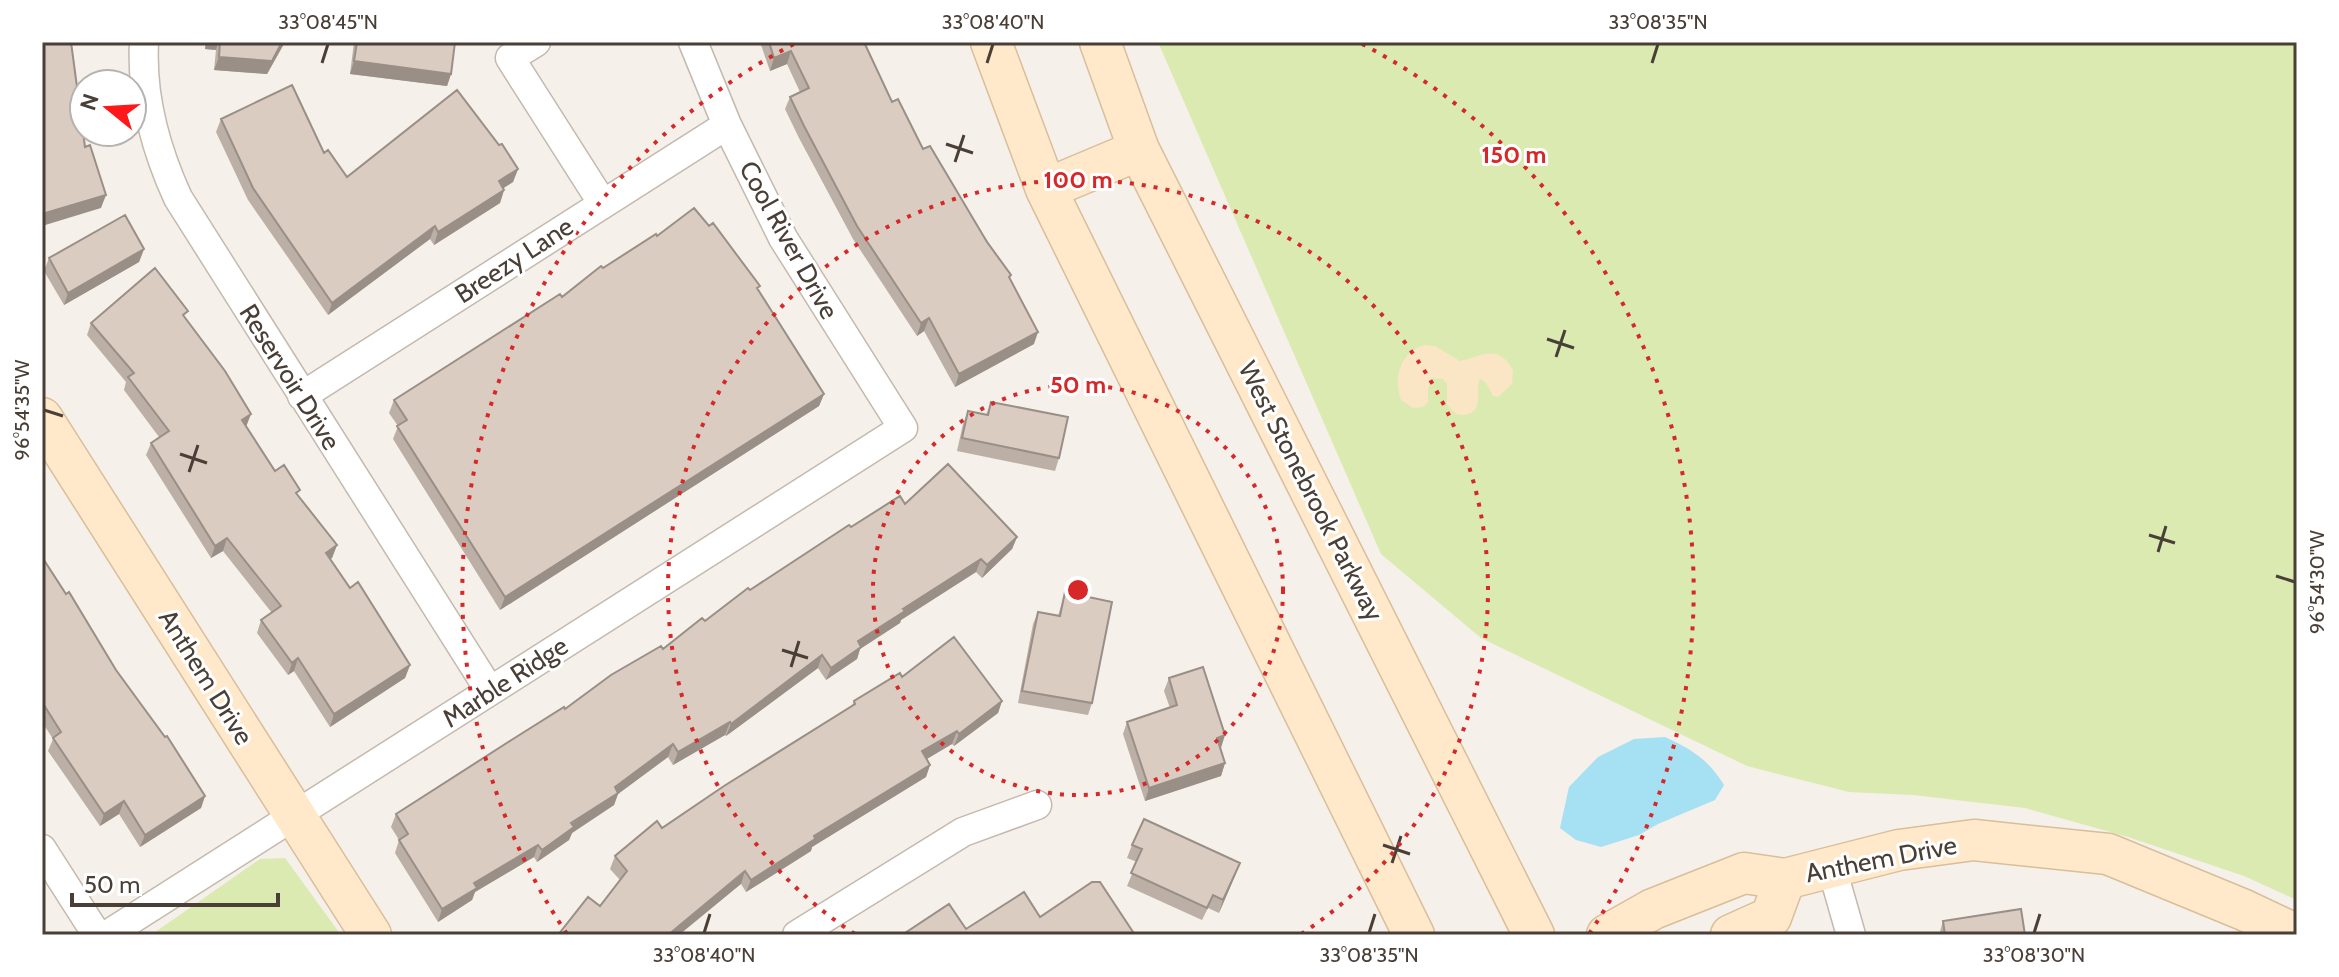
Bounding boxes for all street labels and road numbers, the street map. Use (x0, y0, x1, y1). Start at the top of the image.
street label: Cool River Drive (732, 155, 846, 325)
street label: Breezy Lane (449, 210, 579, 310)
street label: Reservoir Drive (233, 298, 347, 456)
street label: West Stonebrook Parkway (1232, 356, 1390, 626)
street label: Anthem Drive (152, 603, 260, 751)
street label: Marble Ridge (436, 630, 574, 734)
street label: Anthem Drive (1803, 829, 1959, 889)

